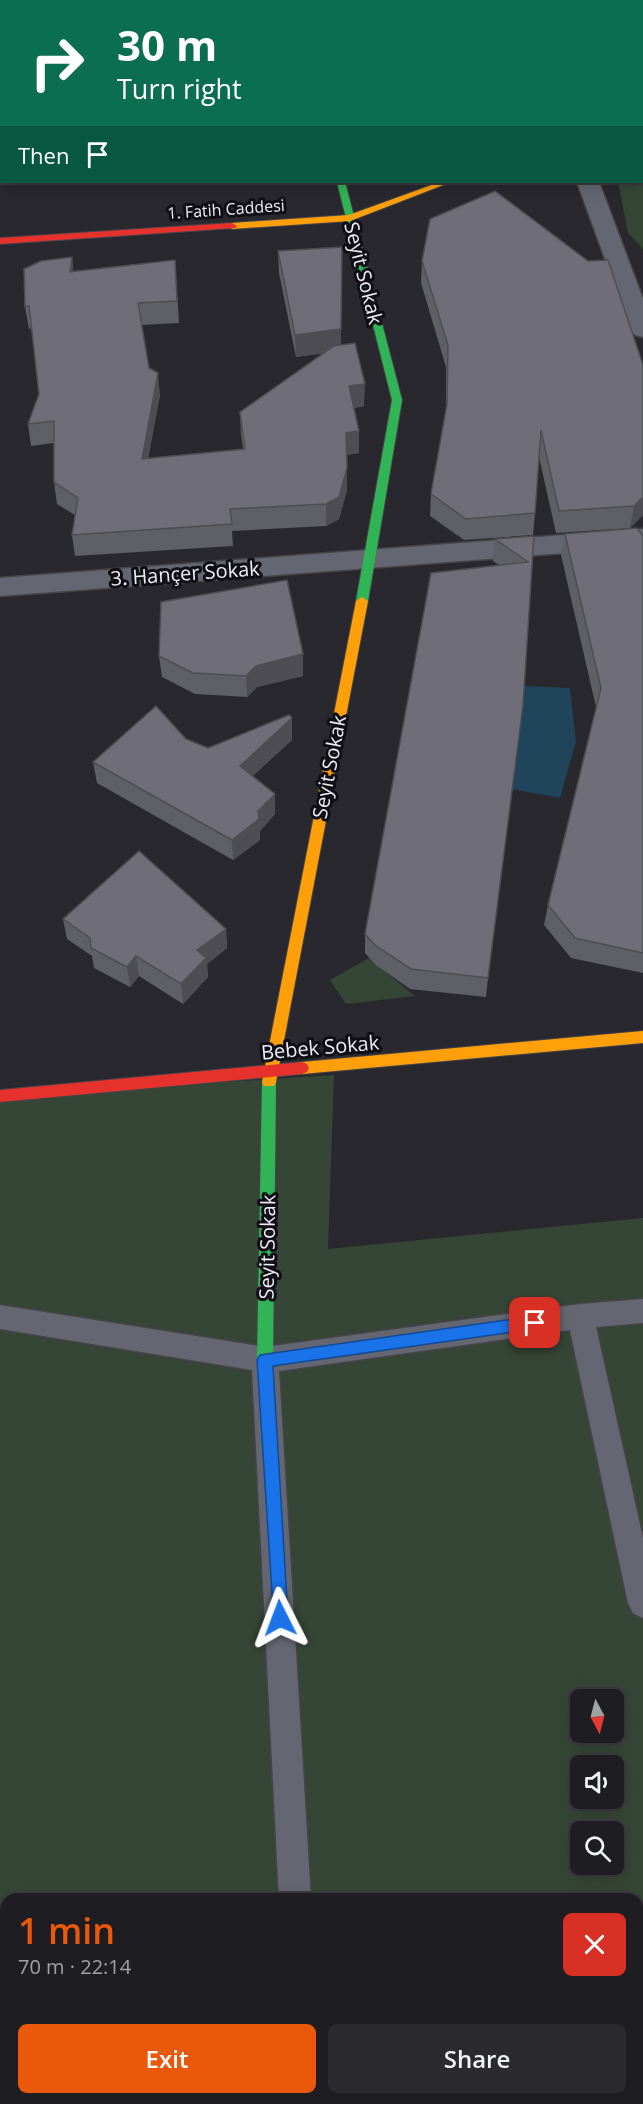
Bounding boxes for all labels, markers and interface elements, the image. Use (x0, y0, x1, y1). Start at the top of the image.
text: 30 m (117, 16, 217, 73)
icon: right (18, 24, 96, 102)
text: Turn right (117, 70, 242, 107)
icon: arrive (81, 138, 114, 171)
text: Then (18, 140, 69, 170)
street label: 1. Fatih Caddesi (167, 194, 285, 224)
street label: Seyit Sokak (338, 219, 390, 328)
street label: 3. Hançer Sokak (110, 554, 261, 592)
street label: Seyit Sokak (306, 713, 352, 821)
street label: Bebek Sokak (260, 1028, 381, 1066)
street label: Seyit Sokak (253, 1194, 281, 1300)
pin (509, 1297, 560, 1348)
icon: arrive (518, 1306, 551, 1339)
position arrow (248, 1586, 312, 1650)
north arrow (570, 1689, 624, 1743)
map controls (570, 1689, 624, 1875)
button: sound (570, 1755, 624, 1809)
button: search (570, 1821, 624, 1875)
text: 1 min (18, 1906, 115, 1955)
button: close (563, 1913, 626, 1976)
text: 70 m · 22:14 (18, 1953, 131, 1980)
button: Exit (18, 2024, 316, 2093)
button: Share (328, 2024, 626, 2093)

